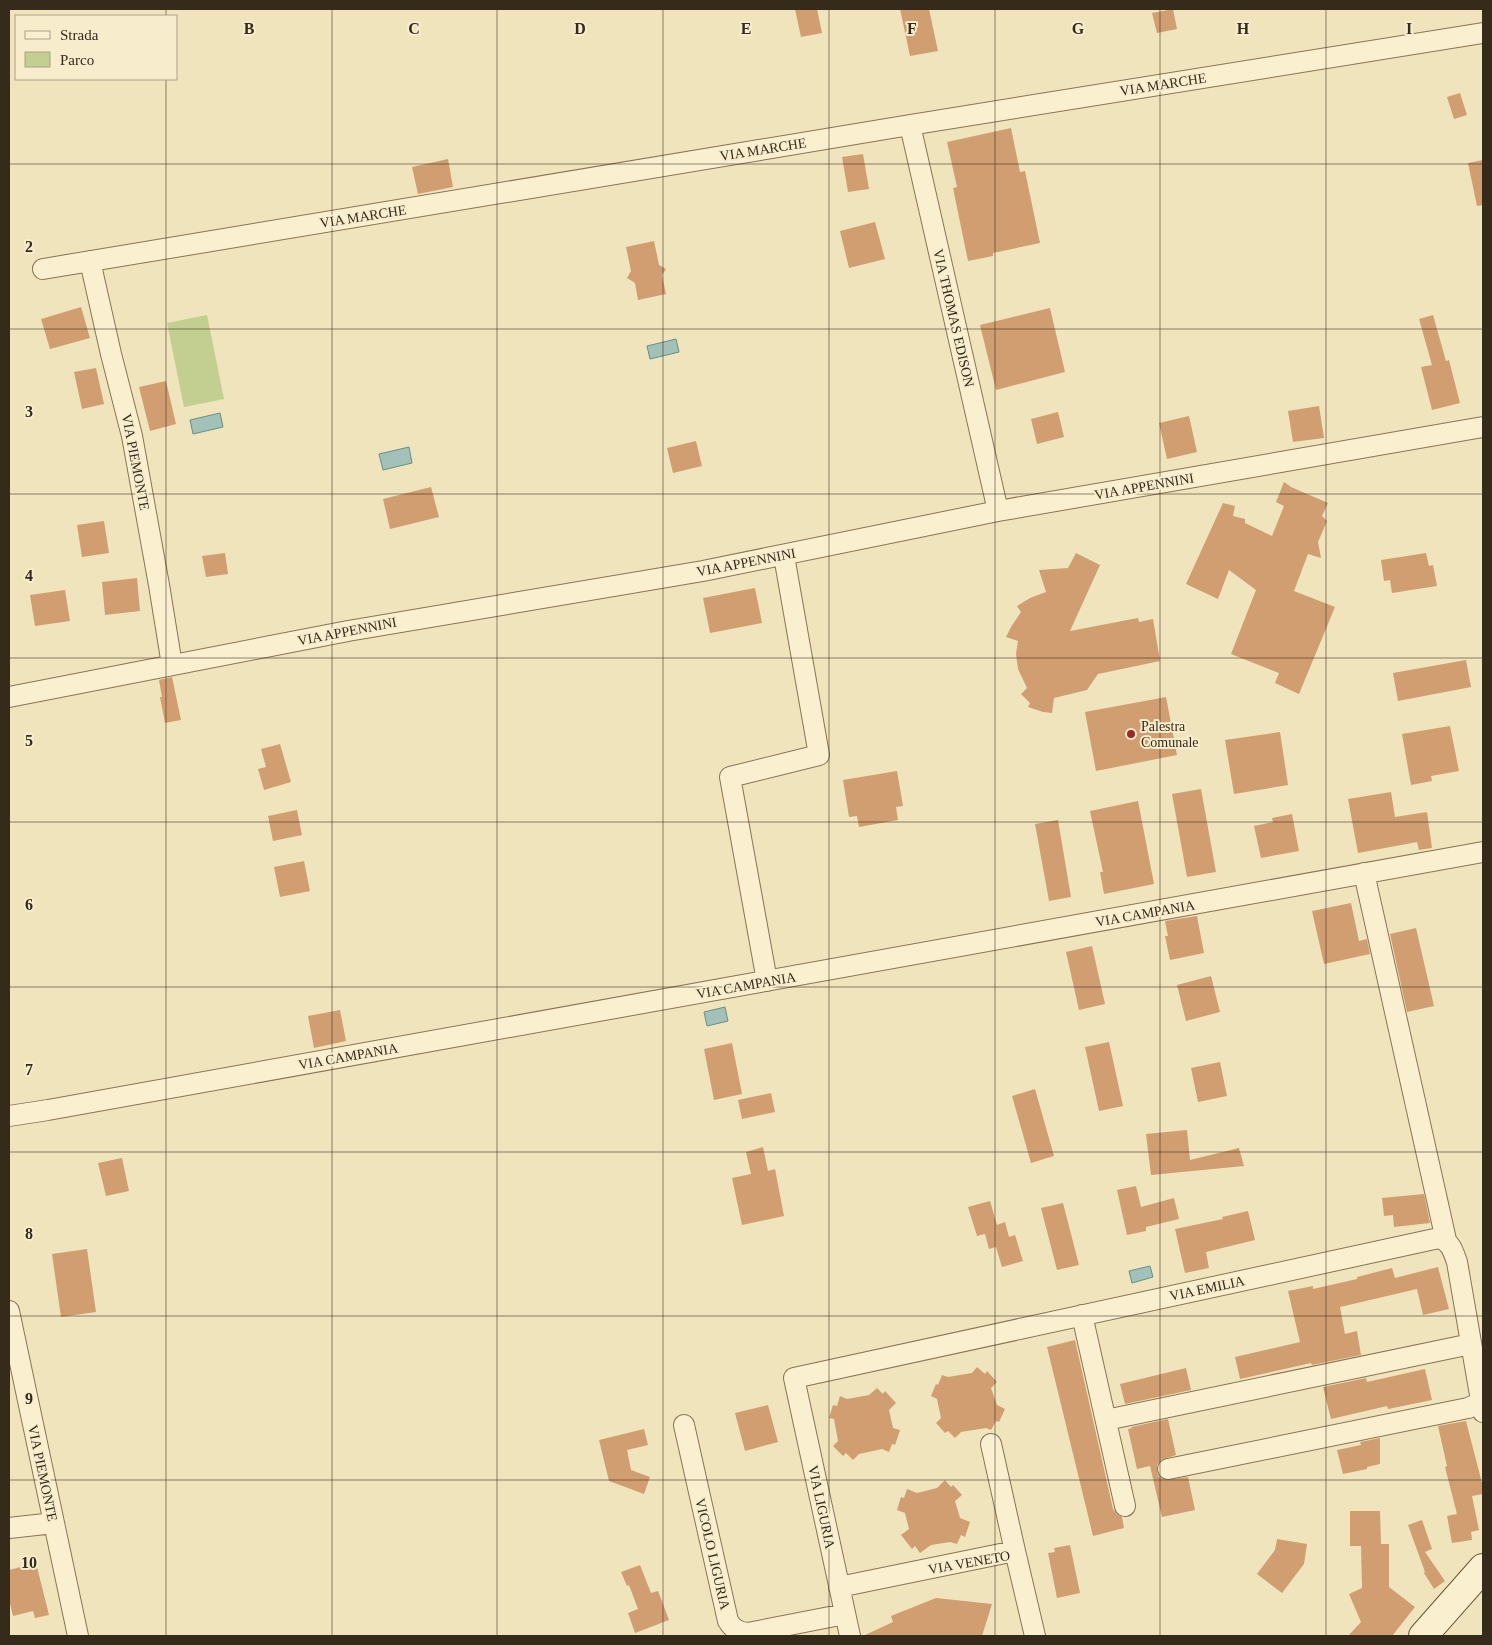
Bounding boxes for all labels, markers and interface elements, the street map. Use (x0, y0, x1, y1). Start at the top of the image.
legend (15, 15, 178, 80)
text: B (244, 20, 255, 37)
text: C (408, 20, 420, 37)
text: D (574, 20, 586, 37)
text: E (741, 20, 751, 37)
text: F (907, 20, 917, 37)
text: G (1072, 20, 1085, 37)
text: H (1237, 20, 1250, 37)
text: I (1406, 20, 1412, 37)
text: Strada (60, 27, 99, 43)
text: Parco (60, 52, 94, 68)
street label: VIA MARCHE (1119, 70, 1207, 99)
street label: VIA MARCHE (719, 135, 807, 164)
street label: VIA MARCHE (319, 202, 407, 231)
text: 2 (25, 238, 33, 255)
street label: VIA THOMAS EDISON (930, 248, 977, 389)
text: 3 (25, 403, 33, 420)
street label: VIA PIEMONTE (119, 412, 152, 512)
street label: VIA APPENNINI (1093, 470, 1195, 503)
street label: VIA APPENNINI (695, 545, 797, 579)
text: 4 (25, 567, 33, 584)
street label: VIA APPENNINI (296, 614, 398, 648)
place label: Palestra Comunale (1141, 719, 1199, 750)
marker: Palestra Comunale (1125, 728, 1137, 740)
text: 5 (25, 732, 33, 749)
text: 6 (25, 896, 33, 913)
street label: VIA CAMPANIA (1094, 897, 1197, 930)
street label: VIA CAMPANIA (695, 969, 798, 1002)
street label: VIA CAMPANIA (297, 1040, 400, 1073)
text: 7 (25, 1061, 33, 1078)
text: 8 (25, 1225, 33, 1242)
street label: VIA EMILIA (1168, 1273, 1247, 1304)
text: 9 (25, 1390, 33, 1407)
street label: VIA PIEMONTE (25, 1423, 60, 1523)
street label: VIA LIGURIA (805, 1464, 838, 1551)
street label: VICOLO LIGURIA (692, 1497, 733, 1612)
street label: VIA VENETO (927, 1548, 1011, 1577)
text: 10 (21, 1554, 37, 1571)

